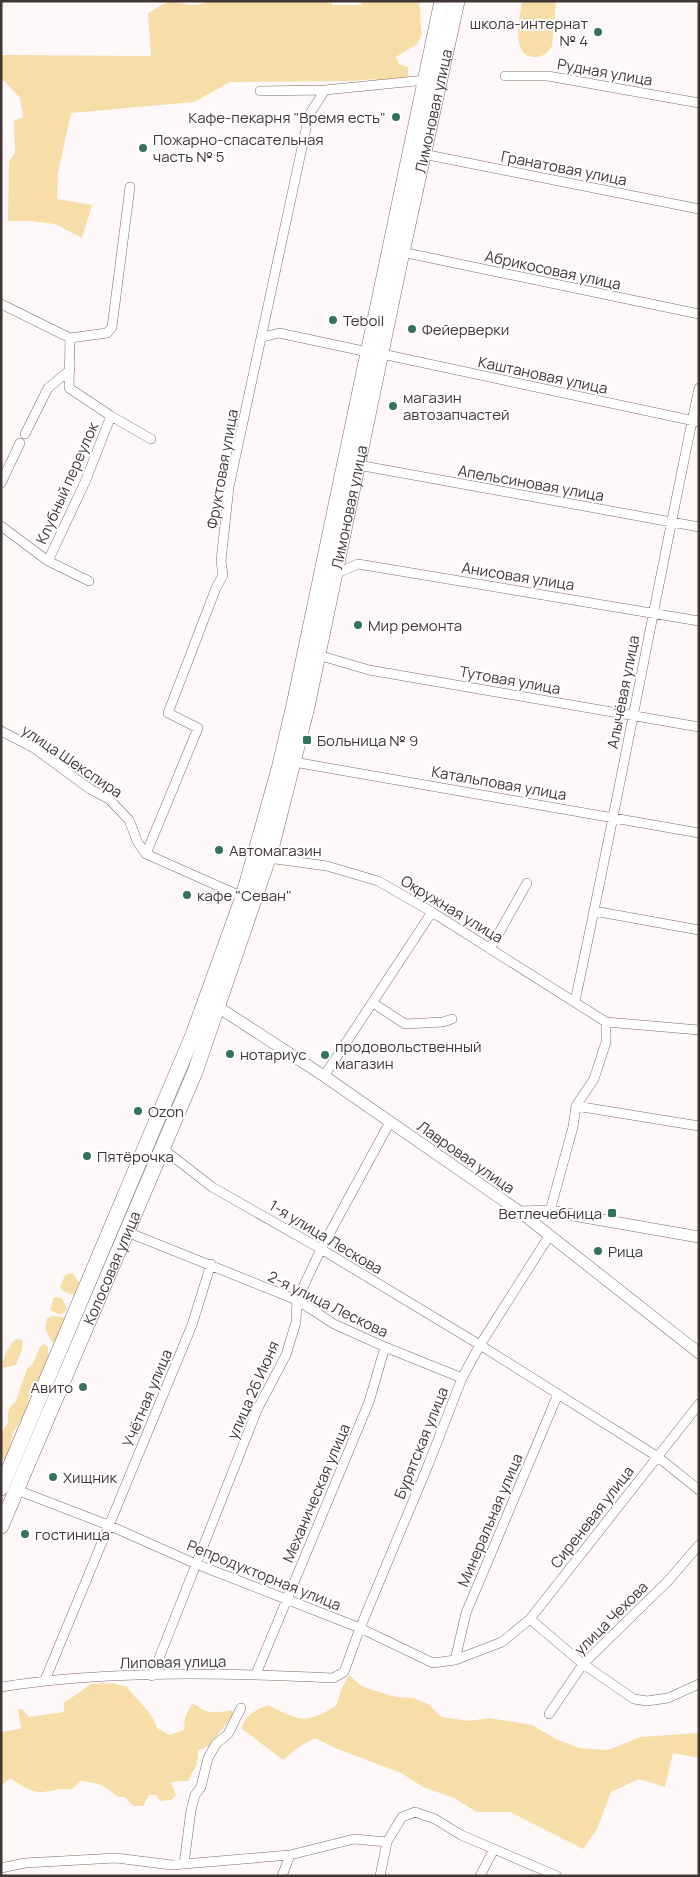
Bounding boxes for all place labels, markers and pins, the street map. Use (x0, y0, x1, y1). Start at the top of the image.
place label: школа-интернат № 4 (470, 13, 588, 51)
marker: школа-интернат № 4 (592, 26, 604, 38)
place label: Кафе-пекарня "Время есть" (188, 107, 386, 128)
marker: Кафе-пекарня "Время есть" (390, 111, 402, 123)
place label: Пожарно-спасательная часть № 5 (153, 129, 324, 167)
marker: Пожарно-спасательная часть № 5 (137, 142, 149, 154)
place label: Teboil (343, 310, 384, 331)
marker: Teboil (327, 314, 339, 326)
place label: Фейерверки (422, 319, 509, 340)
marker: Фейерверки (406, 323, 418, 335)
place label: магазин автозапчастей (403, 387, 510, 425)
marker: магазин автозапчастей (387, 400, 399, 412)
place label: Мир ремонта (368, 615, 462, 636)
marker: Мир ремонта (352, 619, 364, 631)
place label: Больница № 9 (317, 730, 418, 751)
marker: Больница № 9 (301, 734, 313, 746)
place label: Автомагазин (229, 840, 322, 861)
marker: Автомагазин (213, 844, 225, 856)
place label: кафе "Севан" (197, 885, 292, 906)
marker: кафе "Севан" (181, 889, 193, 901)
place label: продовольственный магазин (335, 1036, 482, 1074)
place label: нотариус (240, 1044, 307, 1065)
marker: нотариус (224, 1048, 236, 1060)
marker: продовольственный магазин (319, 1049, 331, 1061)
place label: Ozon (148, 1101, 184, 1122)
marker: Ozon (132, 1105, 144, 1117)
place label: Пятёрочка (97, 1146, 174, 1167)
marker: Пятёрочка (81, 1150, 93, 1162)
place label: Ветлечебница (499, 1203, 602, 1224)
marker: Ветлечебница (606, 1207, 618, 1219)
place label: Рица (608, 1241, 643, 1262)
marker: Рица (592, 1245, 604, 1257)
place label: Авито (31, 1377, 73, 1398)
marker: Авито (77, 1381, 89, 1393)
place label: Хищник (63, 1467, 118, 1488)
marker: Хищник (47, 1471, 59, 1483)
place label: гостиница (35, 1524, 110, 1545)
marker: гостиница (19, 1528, 31, 1540)

